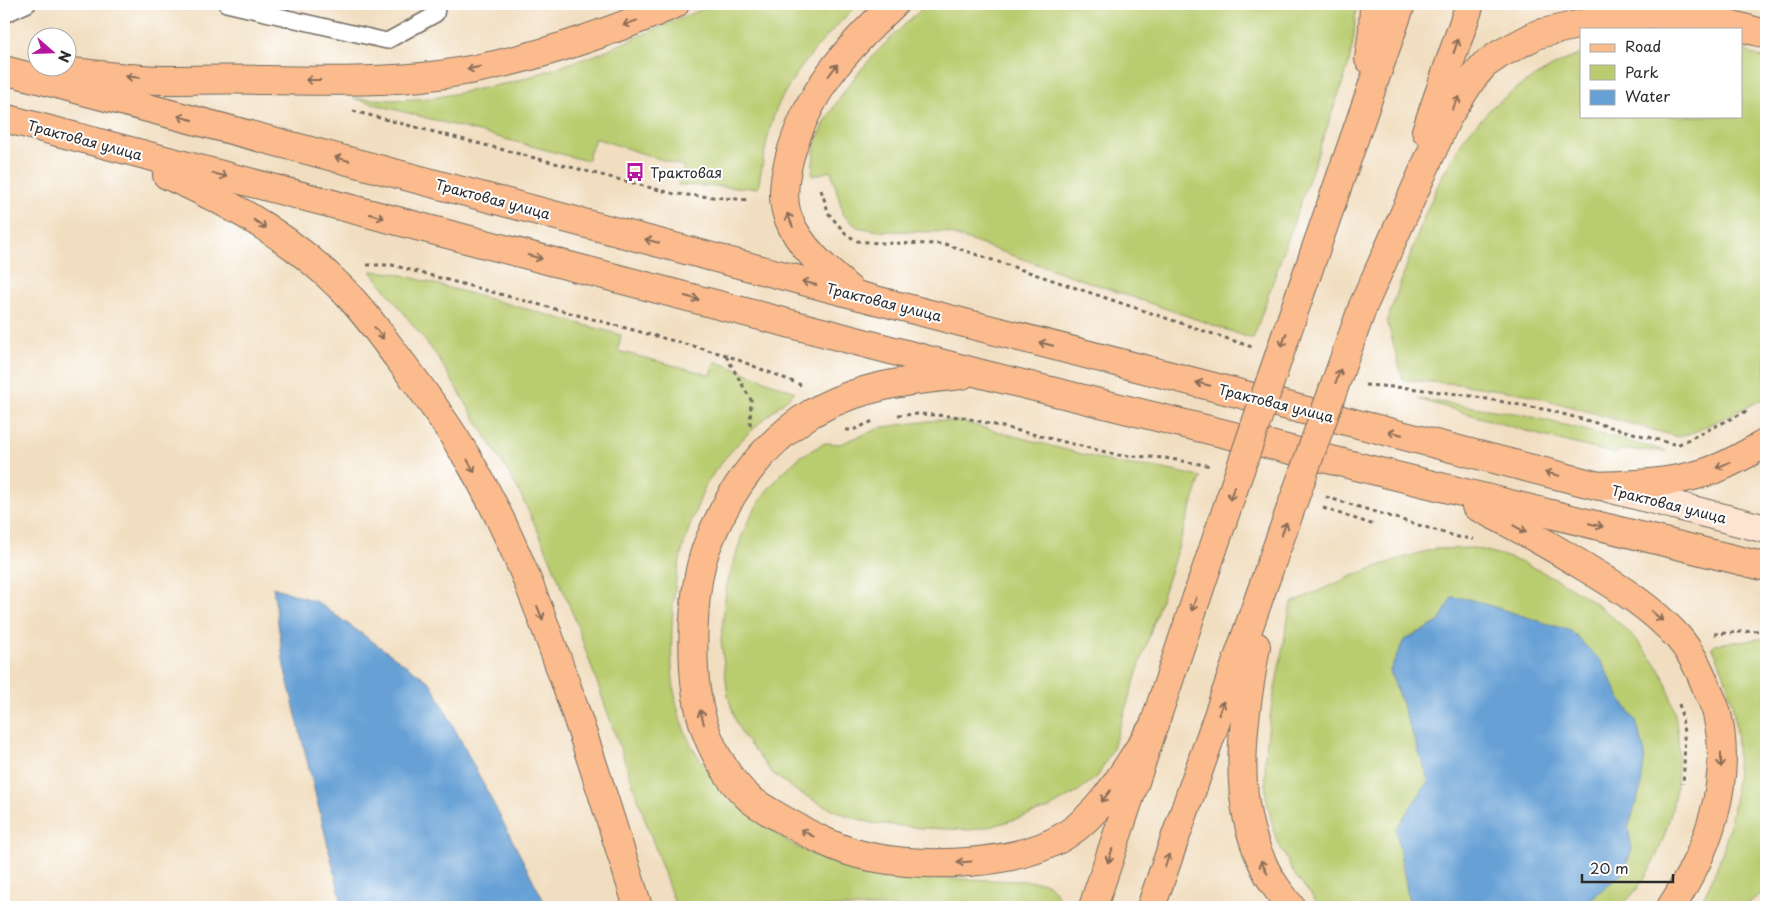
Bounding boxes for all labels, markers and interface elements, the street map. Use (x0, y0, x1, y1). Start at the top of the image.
one-way arrow (623, 19, 638, 28)
north arrow (28, 28, 78, 78)
legend (1580, 28, 1742, 118)
text: Road (1625, 34, 1661, 57)
one-way arrow (1451, 38, 1461, 54)
text: N (53, 48, 76, 65)
text: Park (1625, 60, 1659, 83)
one-way arrow (467, 64, 483, 74)
one-way arrow (827, 64, 838, 77)
one-way arrow (125, 73, 141, 82)
one-way arrow (305, 75, 321, 85)
text: Water (1625, 84, 1670, 107)
one-way arrow (1451, 95, 1461, 110)
one-way arrow (178, 113, 194, 122)
street label: Трактовая улица (25, 115, 145, 165)
one-way arrow (335, 154, 351, 164)
bus stop icon: Трактовая (624, 161, 646, 183)
place label: Трактовая (650, 162, 722, 183)
one-way arrow (212, 171, 228, 180)
street label: Трактовая улица (433, 174, 553, 224)
one-way arrow (369, 212, 385, 221)
one-way arrow (785, 213, 794, 228)
one-way arrow (252, 219, 266, 229)
one-way arrow (644, 236, 660, 245)
one-way arrow (526, 253, 542, 262)
one-way arrow (801, 277, 817, 287)
street label: Трактовая улица (824, 278, 944, 327)
one-way arrow (683, 294, 699, 303)
one-way arrow (374, 326, 384, 340)
one-way arrow (1279, 331, 1289, 347)
one-way arrow (1039, 339, 1055, 348)
one-way arrow (1334, 369, 1343, 384)
one-way arrow (1196, 379, 1212, 388)
street label: Трактовая улица (1216, 379, 1336, 428)
one-way arrow (1387, 428, 1403, 437)
one-way arrow (467, 458, 477, 473)
one-way arrow (1716, 461, 1731, 471)
one-way arrow (1545, 468, 1561, 478)
street label: Трактовая улица (1609, 480, 1729, 529)
one-way arrow (1227, 485, 1236, 501)
one-way arrow (1279, 521, 1289, 537)
one-way arrow (1587, 521, 1603, 530)
one-way arrow (1512, 524, 1527, 534)
one-way arrow (1189, 596, 1198, 611)
one-way arrow (536, 605, 546, 620)
one-way arrow (1650, 611, 1663, 622)
one-way arrow (1217, 701, 1226, 716)
one-way arrow (697, 710, 707, 726)
one-way arrow (1716, 751, 1726, 767)
one-way arrow (1100, 789, 1111, 802)
one-way arrow (800, 827, 815, 837)
one-way arrow (1105, 848, 1114, 863)
scale bar (1582, 851, 1674, 883)
one-way arrow (1163, 854, 1172, 869)
text: 20 m (1590, 856, 1629, 879)
one-way arrow (957, 857, 973, 866)
one-way arrow (1259, 860, 1268, 875)

